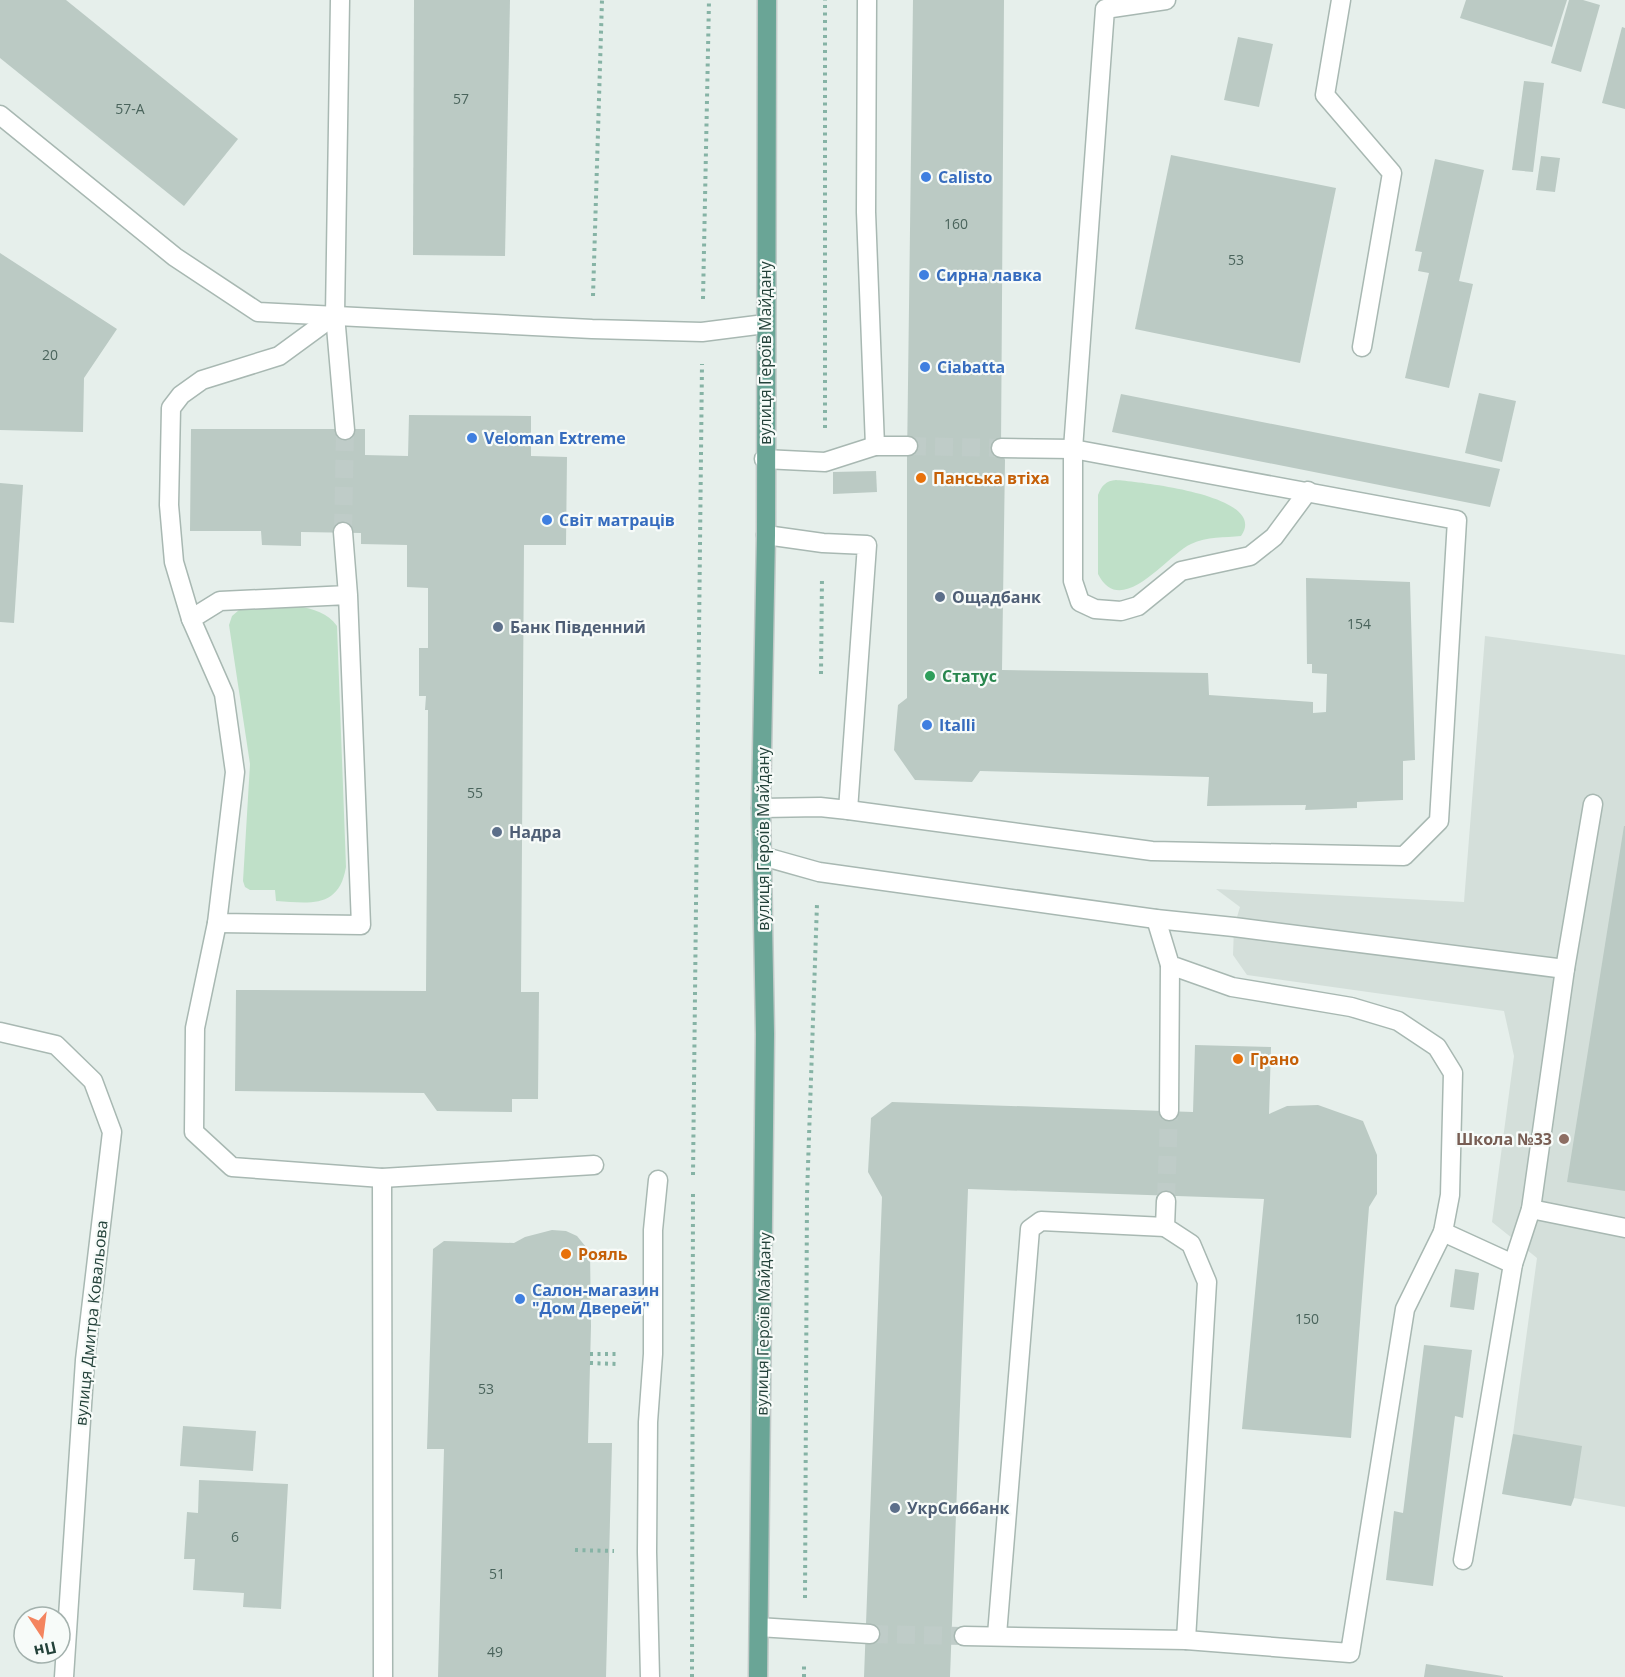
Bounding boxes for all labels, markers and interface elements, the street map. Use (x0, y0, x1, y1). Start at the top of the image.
house number: 57 (453, 89, 469, 108)
house number: 57-А (115, 99, 145, 118)
place label: Calisto (938, 166, 993, 188)
marker: Calisto (919, 170, 933, 184)
house number: 160 (944, 214, 968, 233)
house number: 53 (1228, 250, 1244, 269)
street label: вулиця Героїв Майдану (754, 260, 776, 445)
place label: Сирна лавка (936, 264, 1042, 286)
marker: Сирна лавка (917, 268, 931, 282)
house number: 20 (42, 345, 58, 364)
place label: Ciabatta (937, 356, 1005, 378)
marker: Ciabatta (918, 360, 932, 374)
place label: Veloman Extreme (484, 427, 626, 449)
marker: Veloman Extreme (465, 431, 479, 445)
place label: Панська втіха (933, 467, 1050, 489)
marker: Панська втіха (914, 471, 928, 485)
place label: Світ матраців (559, 509, 675, 531)
marker: Світ матраців (540, 513, 554, 527)
place label: Ощадбанк (952, 586, 1041, 608)
marker: Ощадбанк (933, 590, 947, 604)
house number: 154 (1347, 614, 1371, 633)
place label: Банк Південний (510, 616, 646, 638)
marker: Банк Південний (491, 620, 505, 634)
place label: Статус (942, 665, 997, 687)
marker: Статус (923, 669, 937, 683)
place label: Italli (939, 714, 976, 736)
marker: Italli (920, 718, 934, 732)
street label: вулиця Героїв Майдану (752, 746, 774, 931)
house number: 55 (467, 783, 483, 802)
place label: Надра (509, 821, 561, 843)
marker: Надра (490, 825, 504, 839)
place label: Грано (1250, 1048, 1299, 1070)
marker: Грано (1231, 1052, 1245, 1066)
place label: Школа №33 (1456, 1128, 1552, 1150)
marker: Школа №33 (1557, 1132, 1571, 1146)
street label: вулиця Дмитра Ковальова (69, 1219, 113, 1427)
street label: вулиця Героїв Майдану (750, 1231, 776, 1416)
place label: Рояль (578, 1243, 628, 1265)
marker: Рояль (559, 1247, 573, 1261)
place label: Салон-магазин "Дом Дверей" (532, 1279, 659, 1319)
marker: Салон-магазин "Дом Дверей" (513, 1292, 527, 1306)
house number: 150 (1295, 1309, 1319, 1328)
house number: 53 (478, 1379, 494, 1398)
place label: УкрСиббанк (907, 1497, 1010, 1519)
marker: УкрСиббанк (888, 1501, 902, 1515)
house number: 6 (231, 1527, 239, 1546)
house number: 51 (489, 1564, 505, 1583)
north arrow (12, 1605, 72, 1665)
text: Пн (32, 1636, 59, 1663)
house number: 49 (487, 1642, 503, 1661)

